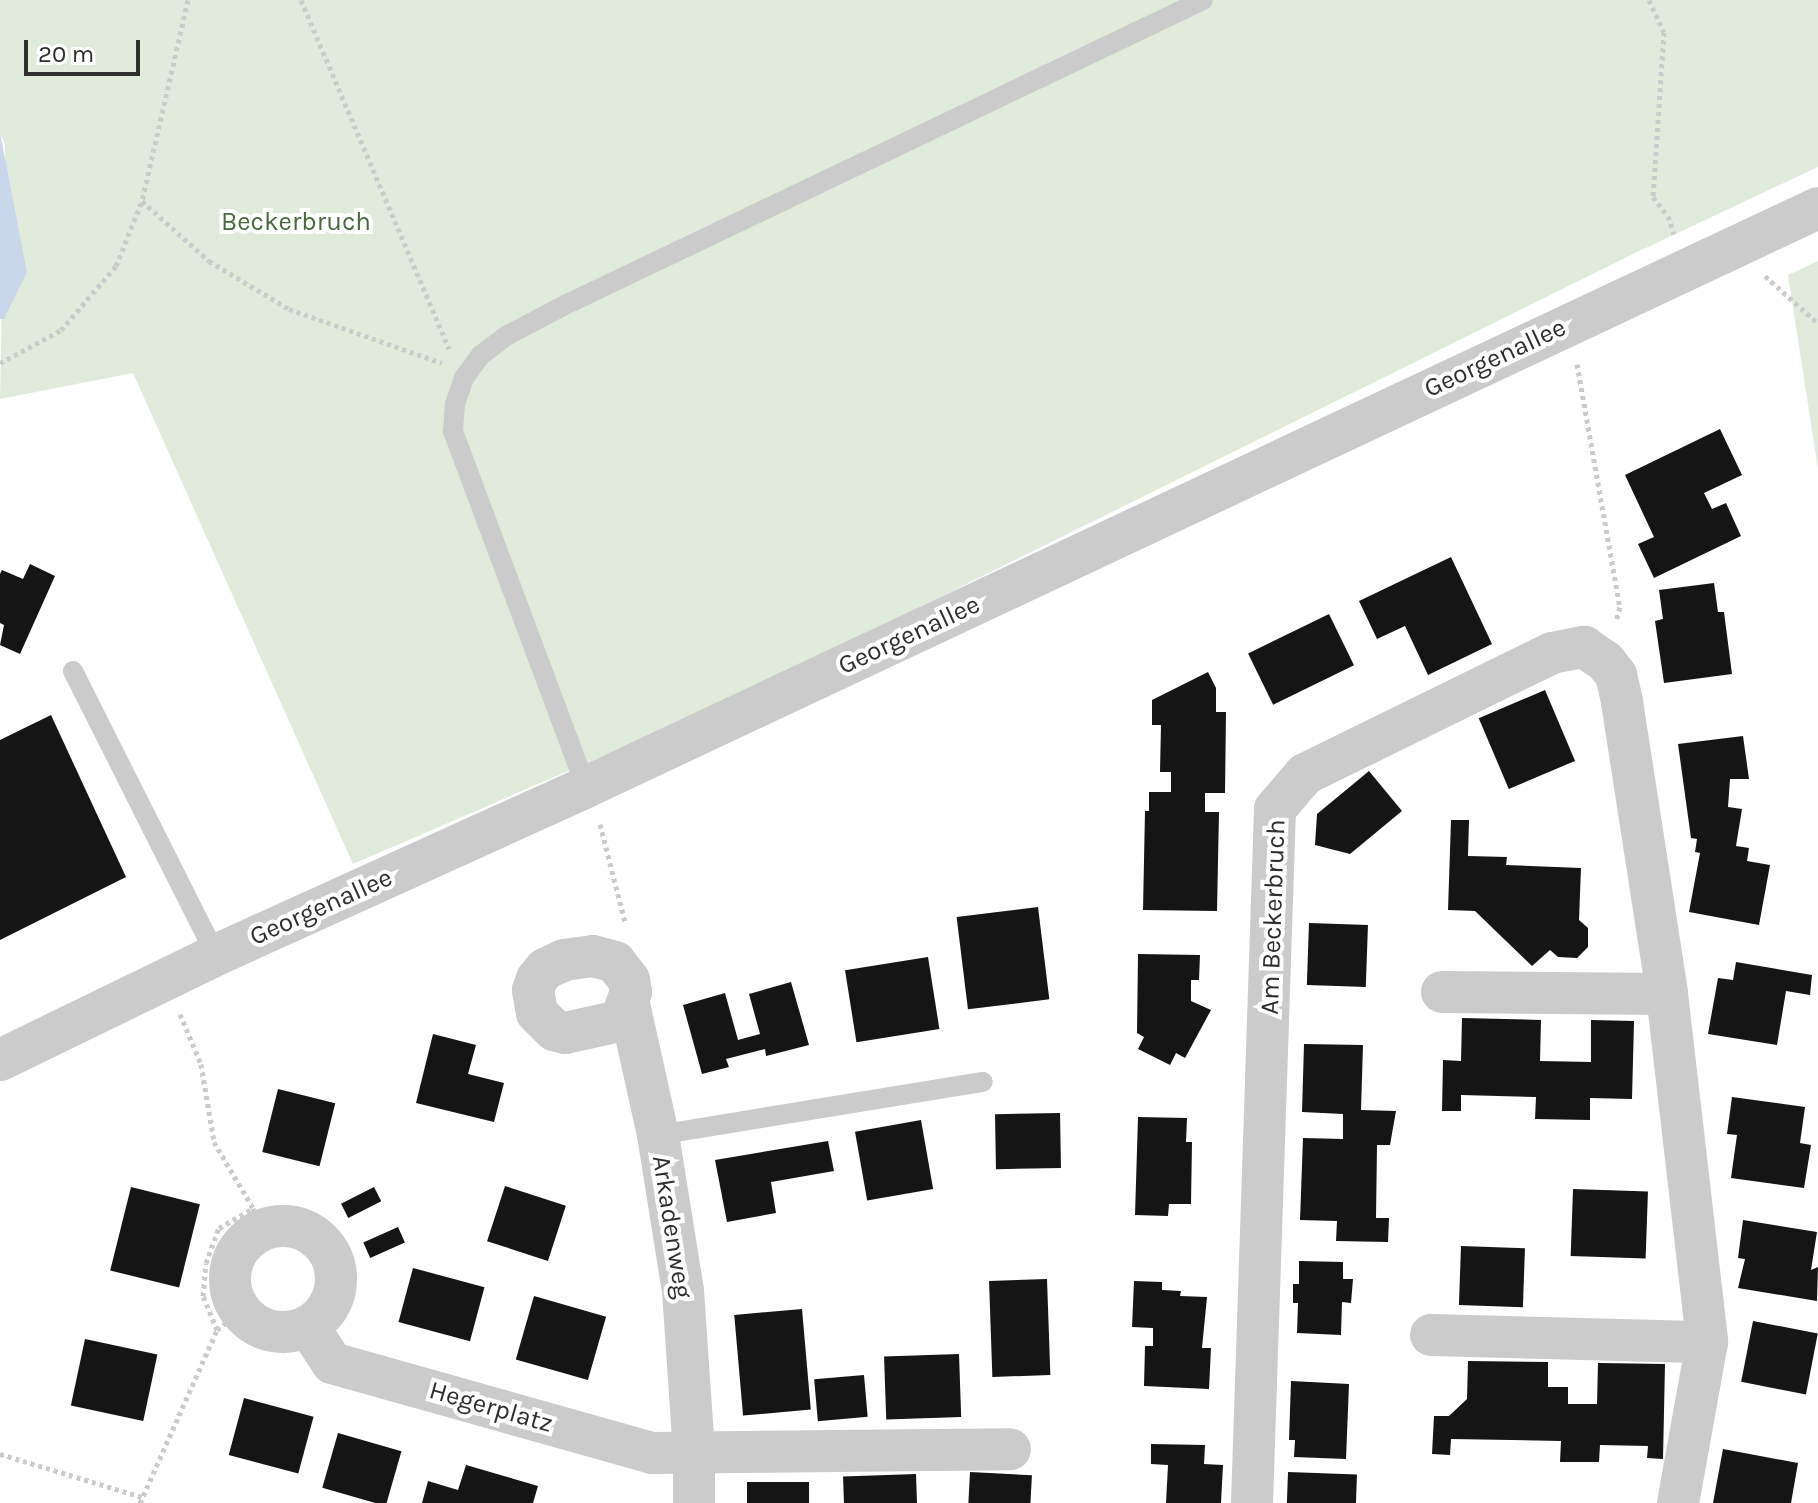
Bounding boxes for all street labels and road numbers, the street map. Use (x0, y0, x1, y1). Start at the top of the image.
street label: Georgenallee (1419, 312, 1571, 404)
street label: Georgenallee (833, 589, 985, 681)
street label: Am Beckerbruch (1254, 819, 1292, 1015)
street label: Georgenallee (245, 862, 397, 952)
street label: Arkadenweg (645, 1153, 699, 1301)
street label: Hegerplatz (426, 1374, 556, 1440)

